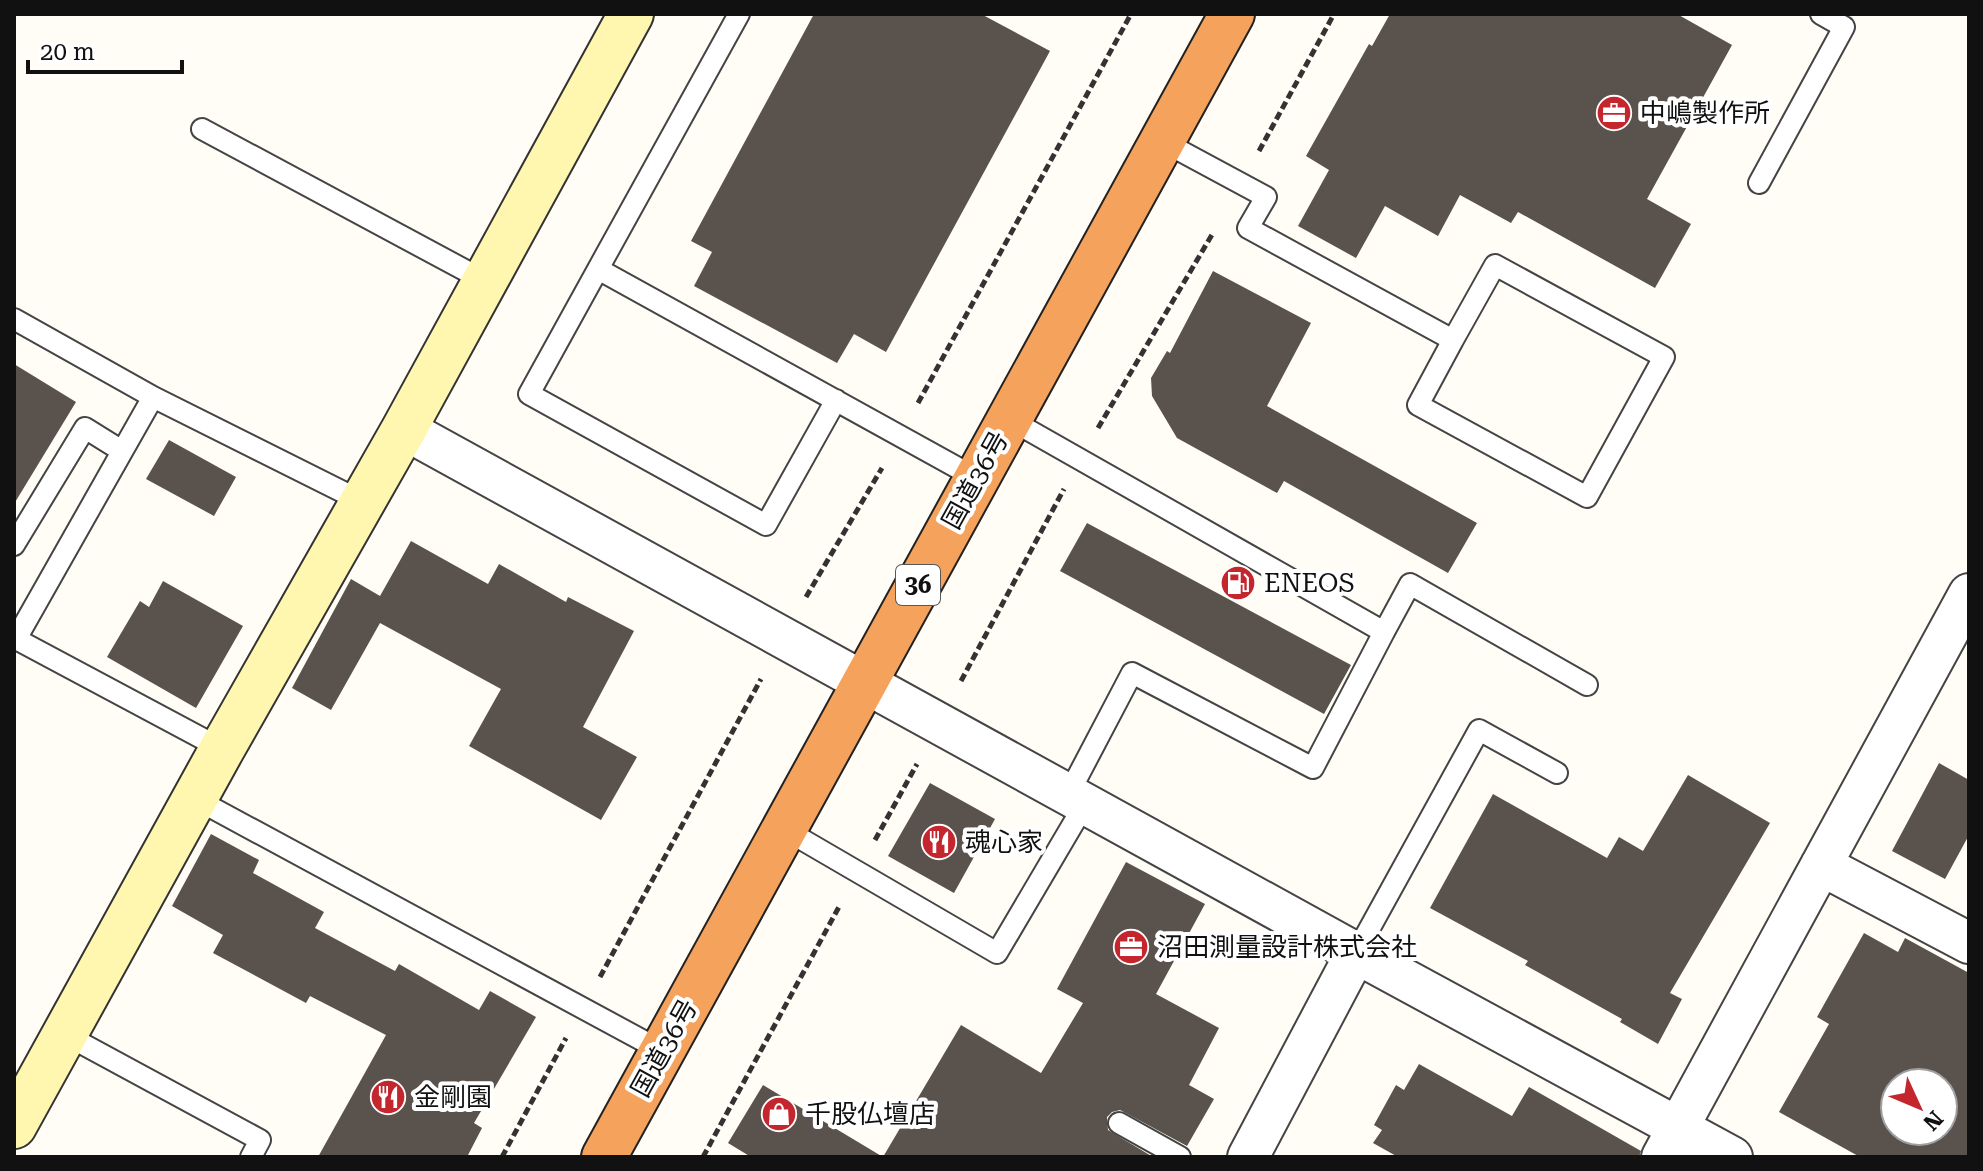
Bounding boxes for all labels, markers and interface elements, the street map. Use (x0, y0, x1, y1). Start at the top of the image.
scale bar (28, 24, 182, 74)
text: 20 m (40, 38, 95, 66)
office icon: 中嶋製作所 (1595, 94, 1633, 132)
place label: 中嶋製作所 (1640, 98, 1770, 128)
street label: 国道36号 (936, 426, 1014, 534)
fuel station icon: ENEOS (1219, 564, 1257, 602)
road number: 36 (896, 565, 940, 605)
place label: ENEOS (1264, 568, 1355, 598)
restaurant icon: 魂心家 (920, 823, 958, 861)
place label: 魂心家 (965, 827, 1043, 857)
office icon: 沼田測量設計株式会社 (1112, 928, 1150, 966)
place label: 沼田測量設計株式会社 (1157, 932, 1417, 962)
street label: 国道36号 (625, 994, 703, 1102)
north arrow (1879, 1067, 1959, 1147)
restaurant icon: 金剛園 (369, 1078, 407, 1116)
place label: 金剛園 (414, 1082, 492, 1112)
shop icon: 千股仏壇店 (760, 1095, 798, 1133)
place label: 千股仏壇店 (805, 1099, 935, 1129)
text: N (1918, 1106, 1948, 1135)

